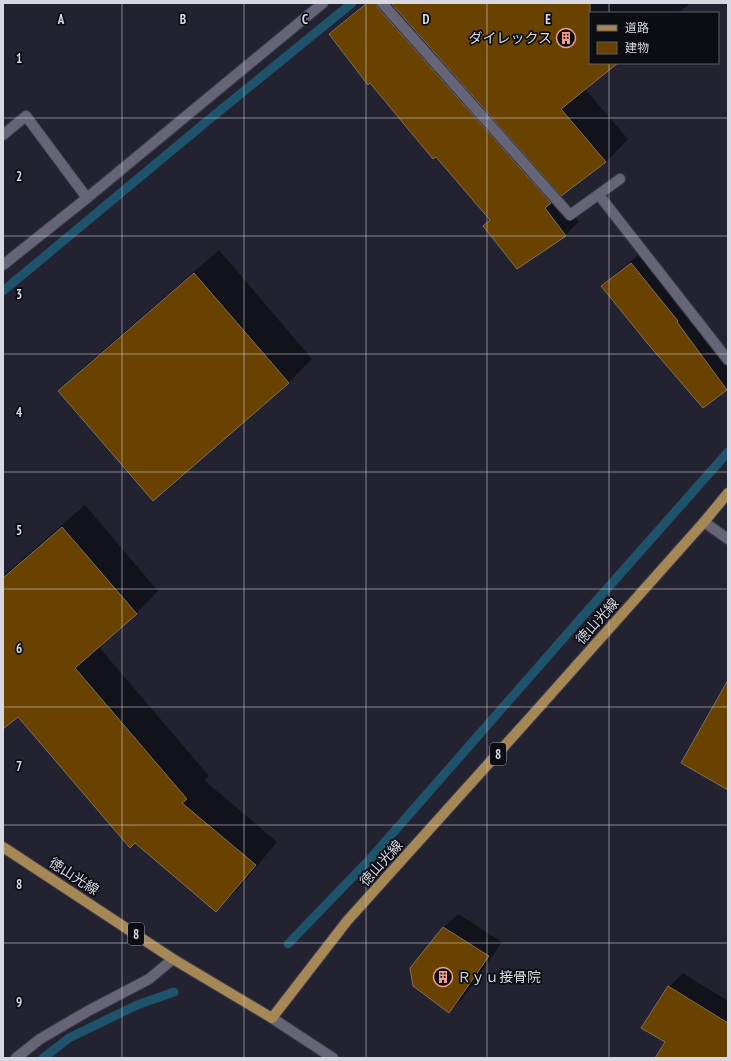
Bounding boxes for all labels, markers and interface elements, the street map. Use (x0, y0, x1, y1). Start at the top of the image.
text: A (57, 11, 65, 28)
text: B (180, 11, 186, 28)
text: C (302, 11, 308, 28)
text: D (423, 11, 430, 28)
text: E (545, 11, 551, 28)
legend (589, 12, 719, 64)
text: 道路 (625, 20, 649, 35)
building icon: ダイレックス (555, 27, 577, 49)
place label: ダイレックス (468, 29, 552, 47)
text: 建物 (625, 40, 649, 55)
text: 1 (16, 50, 22, 67)
text: 2 (16, 168, 22, 185)
text: 3 (16, 286, 22, 303)
text: 4 (16, 404, 23, 421)
text: 5 (16, 522, 22, 539)
street label: 徳山光線 (572, 594, 622, 648)
text: 6 (16, 640, 22, 657)
road number: 8 (490, 743, 506, 765)
text: 7 (16, 758, 22, 775)
street label: 徳山光線 (356, 836, 406, 890)
street label: 徳山光線 (46, 853, 102, 899)
text: 8 (16, 876, 22, 893)
road number: 8 (128, 923, 144, 945)
building icon: Ｒｙｕ接骨院 (432, 966, 454, 988)
place label: Ｒｙｕ接骨院 (457, 968, 541, 986)
text: 9 (16, 994, 22, 1011)

